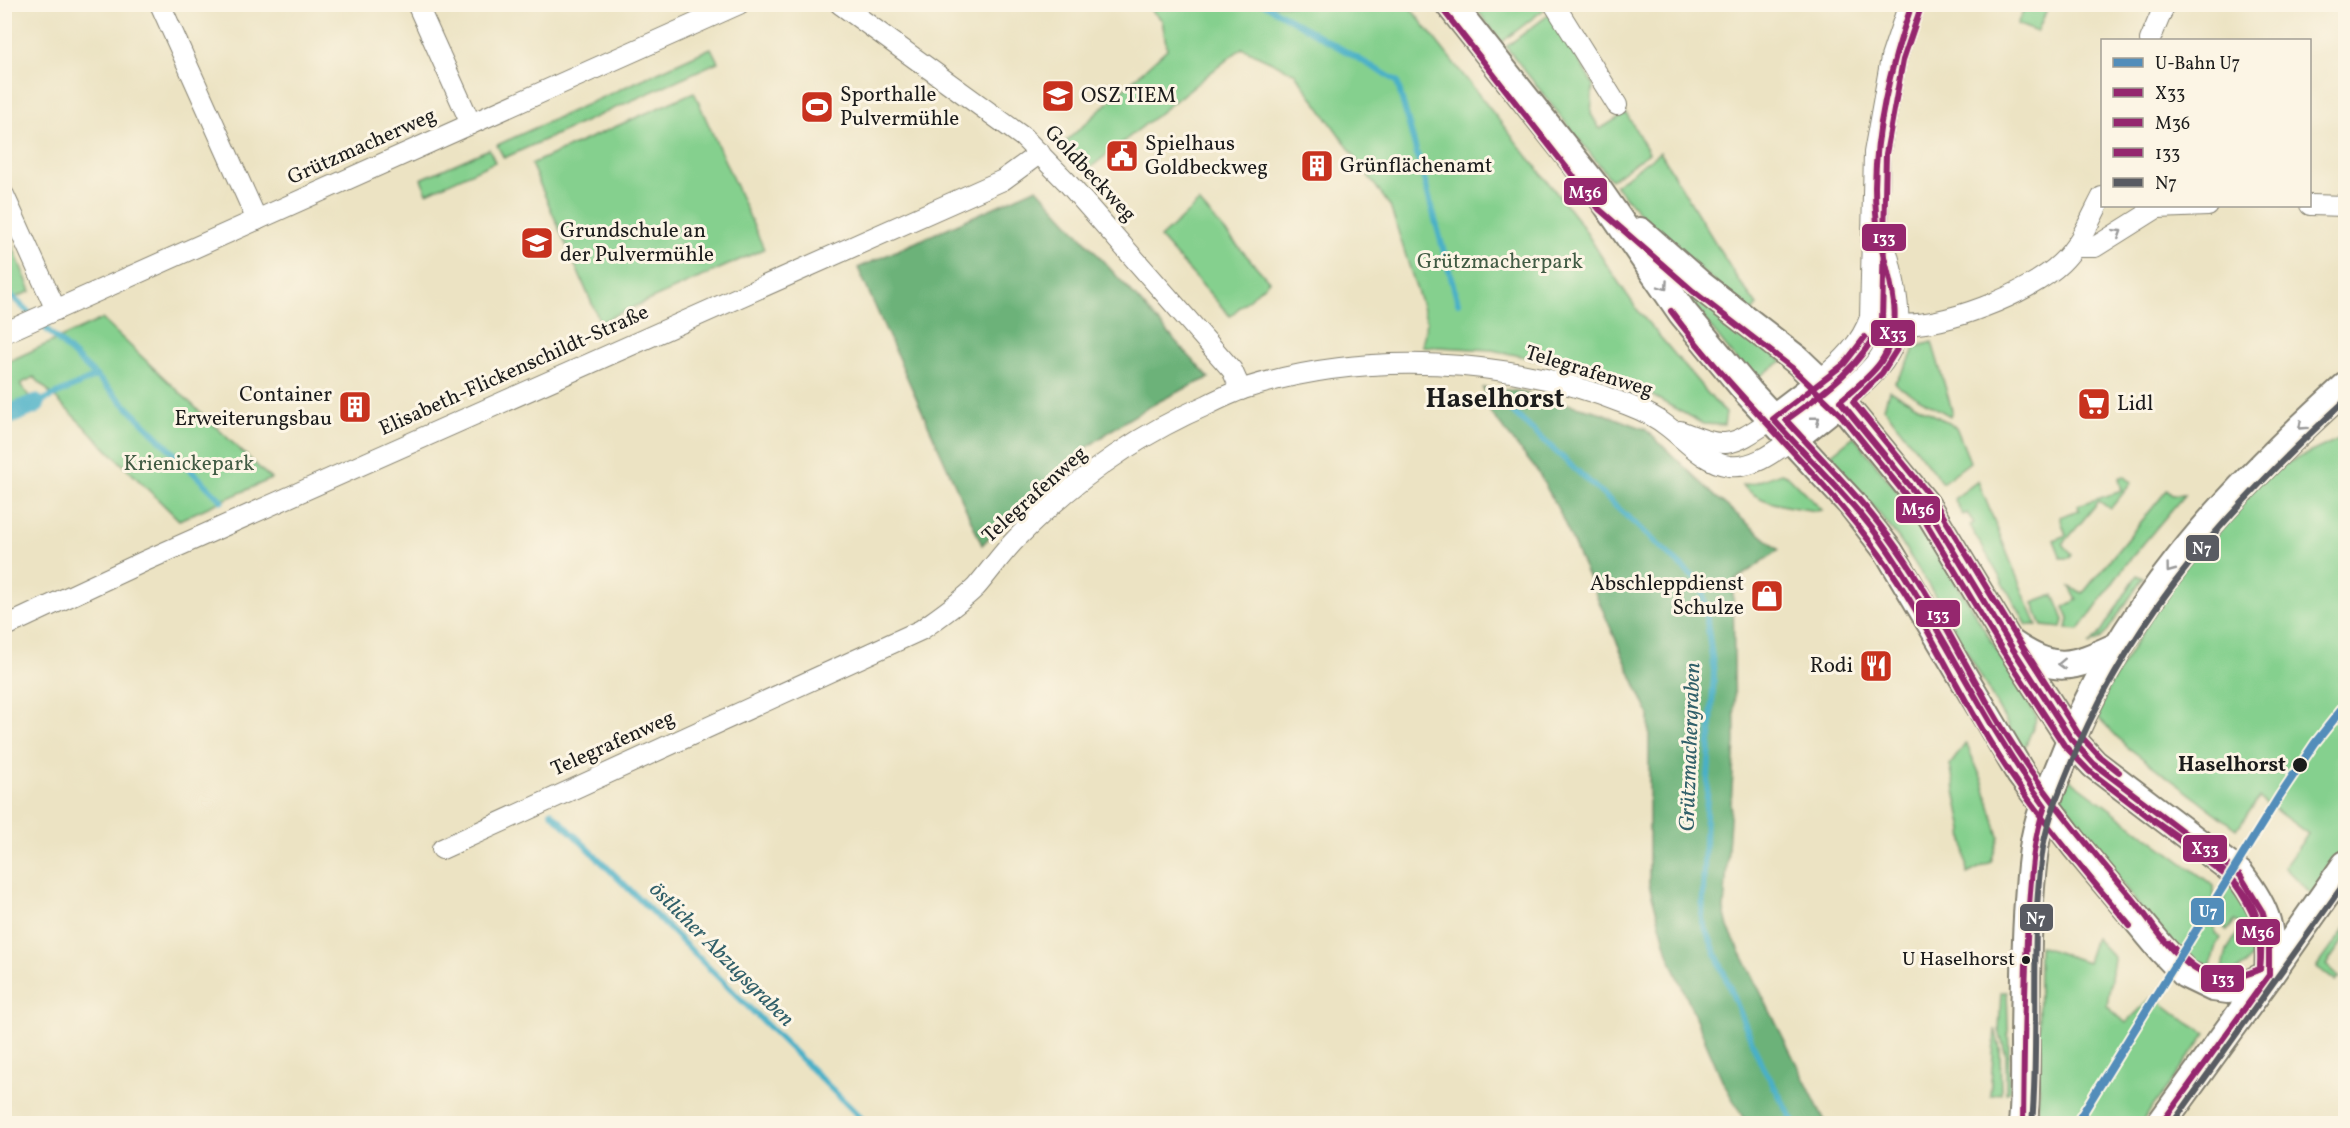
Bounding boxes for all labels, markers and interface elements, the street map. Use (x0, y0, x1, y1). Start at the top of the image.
legend (2101, 39, 2311, 207)
text: U-Bahn U7 (2155, 52, 2240, 77)
school or university icon: OSZ TIEM (1040, 78, 1076, 114)
place label: Sporthalle Pulvermühle (840, 81, 959, 134)
place label: OSZ TIEM (1081, 82, 1176, 111)
text: X33 (2155, 82, 2185, 107)
sports icon: Sporthalle Pulvermühle (799, 89, 835, 125)
street label: Grützmacherweg (283, 101, 441, 193)
text: M36 (2155, 112, 2190, 137)
street label: Goldbeckweg (1037, 119, 1143, 229)
place label: Spielhaus Goldbeckweg (1145, 130, 1268, 183)
public building icon: Spielhaus Goldbeckweg (1104, 138, 1140, 174)
text: 133 (2155, 142, 2180, 167)
building icon: Grünflächenamt (1299, 148, 1335, 184)
place label: Grünflächenamt (1340, 152, 1492, 181)
text: N7 (2155, 172, 2177, 197)
line badge: M36 (1563, 177, 1608, 206)
text: M36 (1569, 183, 1601, 205)
place label: Grundschule an der Pulvermühle (560, 217, 714, 270)
line badge: 133 (1861, 223, 1907, 252)
school or university icon: Grundschule an der Pulvermühle (519, 225, 555, 261)
text: 133 (1873, 228, 1895, 250)
one-way arrow (2112, 228, 2122, 240)
park label: Grützmacherpark (1417, 248, 1583, 277)
one-way arrow (1657, 279, 1668, 290)
street label: Elisabeth-Flickenschildt-Straße (375, 298, 653, 444)
line badge: X33 (1870, 319, 1916, 347)
text: X33 (1879, 324, 1907, 346)
street label: Telegrafenweg (1521, 339, 1657, 405)
place label: Container Erweiterungsbau (174, 381, 332, 434)
district label: Haselhorst (1426, 381, 1564, 419)
supermarket icon: Lidl (2076, 386, 2112, 422)
building icon: Container Erweiterungsbau (337, 389, 373, 425)
place label: Lidl (2117, 390, 2153, 419)
one-way arrow (1809, 417, 1820, 428)
one-way arrow (2298, 419, 2309, 430)
street label: Telegrafenweg (976, 440, 1094, 550)
park label: Krienickepark (124, 450, 255, 479)
line badge: M36 (1895, 495, 1941, 524)
text: M36 (1902, 500, 1934, 522)
line badge: N7 (2185, 534, 2220, 562)
text: N7 (2192, 539, 2212, 561)
one-way arrow (2166, 563, 2177, 574)
place label: Abschleppdienst Schulze (1590, 570, 1744, 623)
shop icon: Abschleppdienst Schulze (1749, 578, 1785, 614)
line badge: 133 (1915, 599, 1961, 628)
text: 133 (1927, 605, 1949, 627)
restaurant icon: Rodi (1858, 648, 1894, 684)
place label: Rodi (1810, 652, 1853, 681)
one-way arrow (2057, 657, 2066, 670)
water label: Grützmachergraben (1673, 662, 1709, 832)
street label: Telegrafenweg (547, 704, 679, 784)
place label: Haselhorst (2178, 751, 2286, 780)
marker: Haselhorst (2291, 756, 2309, 774)
line badge: X33 (2182, 834, 2228, 863)
text: X33 (2191, 839, 2219, 861)
water label: östlicher Abzugsgraben (641, 875, 801, 1035)
line badge: U7 (2190, 897, 2225, 926)
text: U7 (2199, 902, 2218, 924)
line badge: N7 (2019, 903, 2054, 932)
text: N7 (2026, 909, 2046, 931)
line badge: M36 (2235, 918, 2281, 946)
text: M36 (2242, 923, 2274, 945)
place label: U Haselhorst (1902, 946, 2015, 974)
marker: U Haselhorst (2020, 954, 2032, 966)
line badge: 133 (2200, 964, 2245, 993)
text: 133 (2212, 969, 2234, 991)

